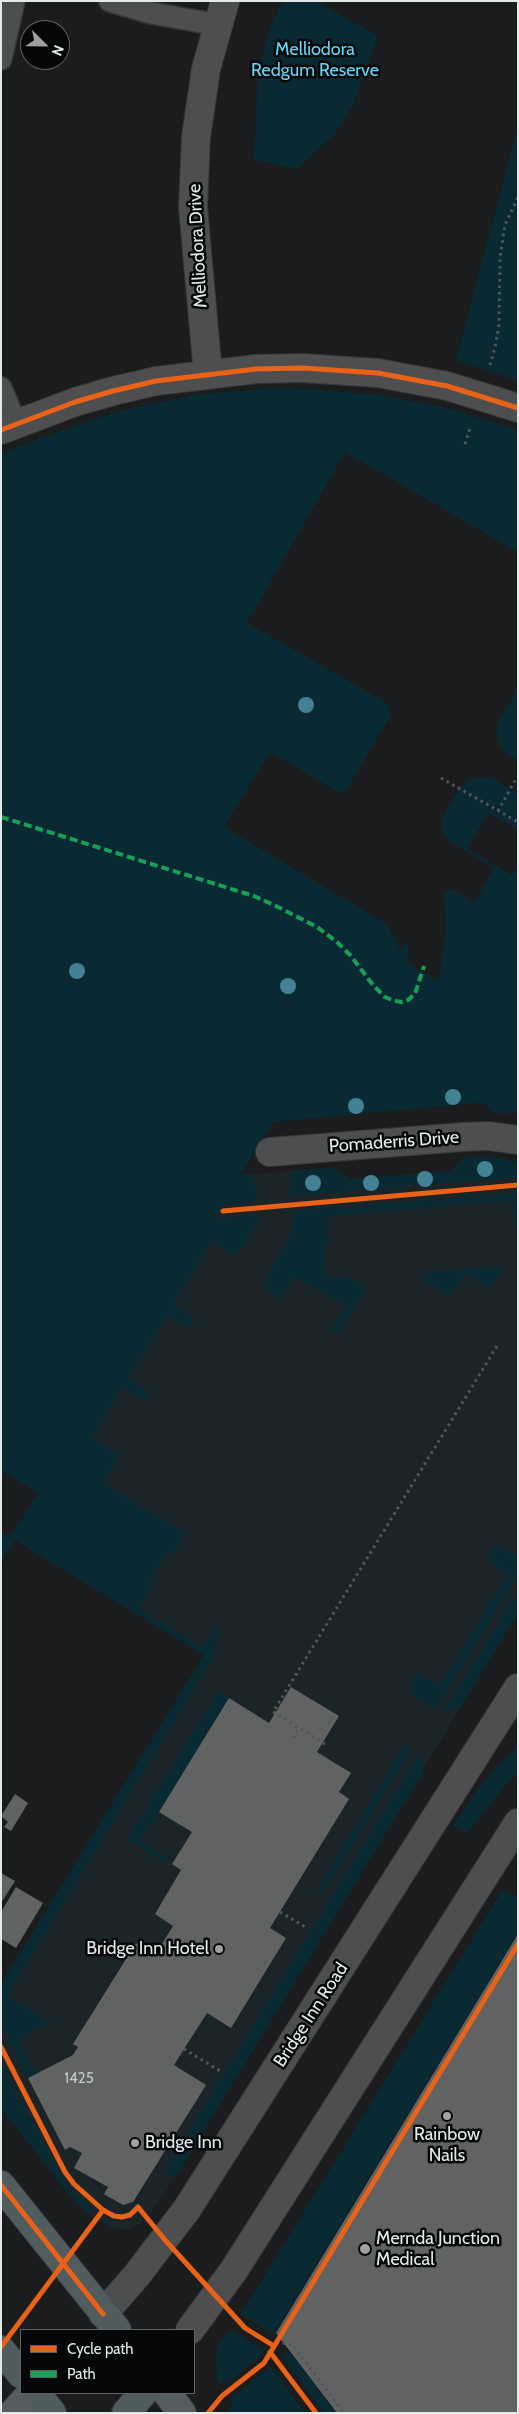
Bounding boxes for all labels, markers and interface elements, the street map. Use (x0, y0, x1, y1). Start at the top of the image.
north arrow (20, 20, 70, 70)
park label: Melliodora Redgum Reserve (251, 39, 379, 82)
text: N (48, 42, 68, 59)
street label: Melliodora Drive (184, 183, 212, 309)
street label: Pomaderris Drive (328, 1127, 460, 1157)
place label: Bridge Inn Hotel (86, 1938, 209, 1960)
marker: Bridge Inn Hotel (213, 1943, 225, 1955)
street label: Bridge Inn Road (269, 1959, 353, 2071)
house number: 1425 (64, 2070, 94, 2088)
marker: Rainbow Nails (441, 2110, 453, 2122)
place label: Rainbow Nails (414, 2124, 480, 2166)
place label: Bridge Inn (145, 2132, 222, 2154)
marker: Bridge Inn (129, 2137, 141, 2149)
place label: Mernda Junction Medical (376, 2228, 500, 2270)
marker: Mernda Junction Medical (358, 2242, 372, 2256)
legend (20, 2329, 195, 2394)
text: Cycle path (67, 2340, 133, 2358)
text: Path (67, 2365, 96, 2383)

